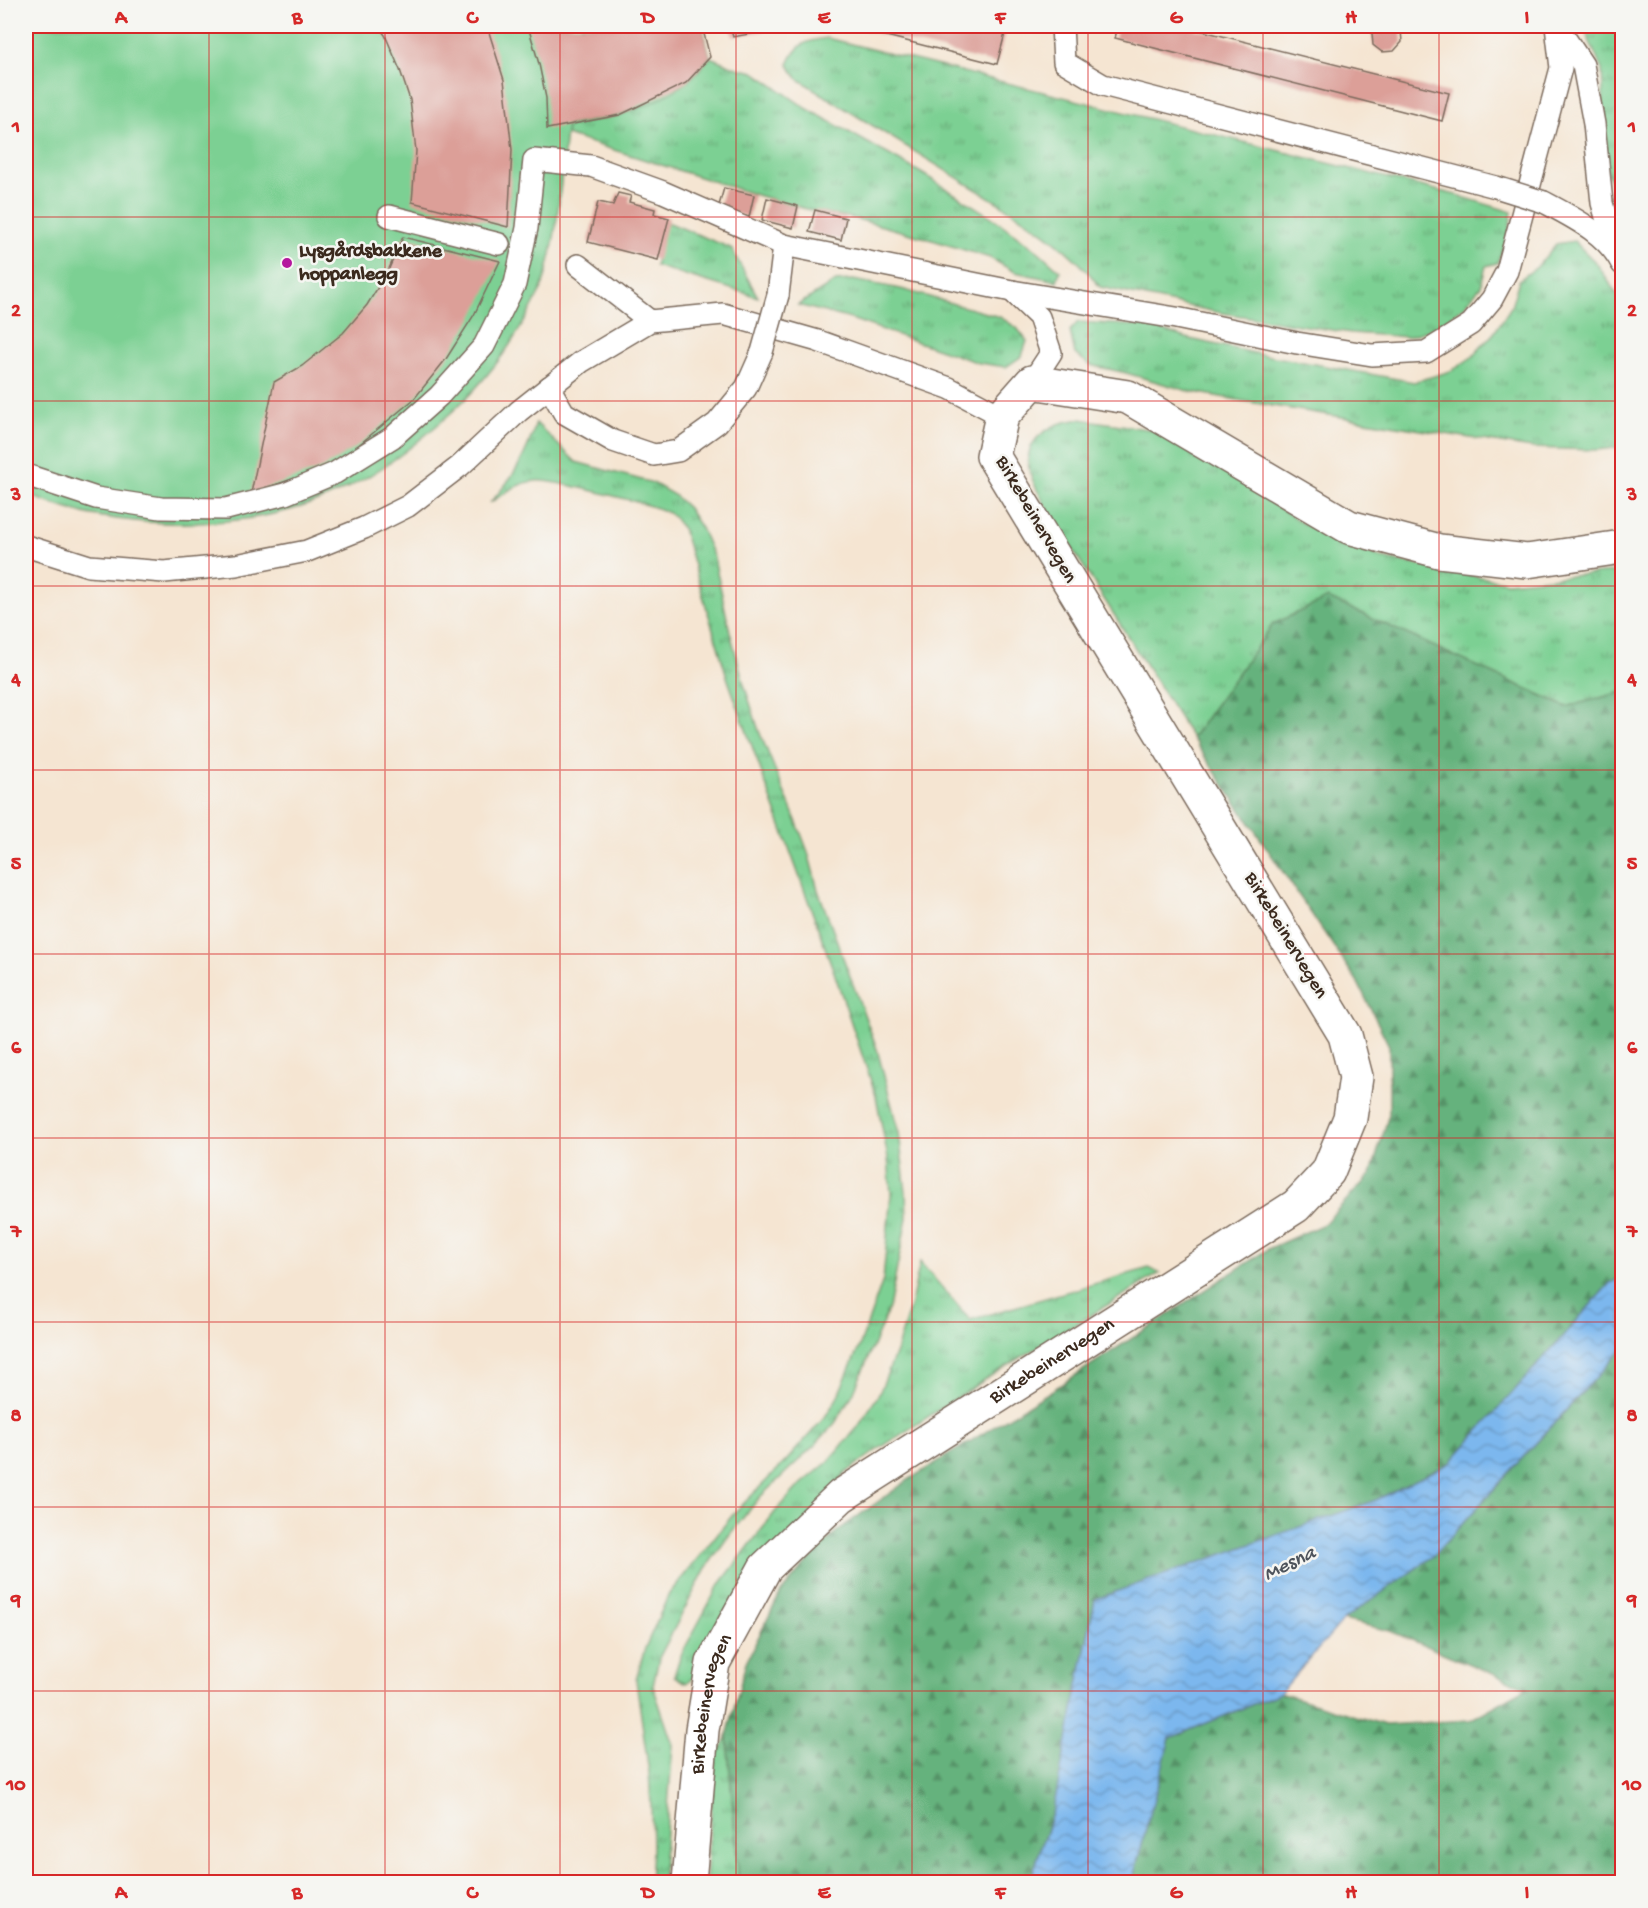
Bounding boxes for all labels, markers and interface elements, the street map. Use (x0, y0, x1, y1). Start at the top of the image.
text: A (114, 8, 129, 31)
text: B (291, 8, 303, 31)
text: C (466, 8, 480, 31)
text: D (639, 8, 655, 31)
text: E (818, 8, 832, 31)
text: F (994, 8, 1007, 31)
text: G (1170, 8, 1184, 31)
text: H (1345, 8, 1357, 31)
text: I (1525, 8, 1530, 31)
text: 1 (11, 117, 20, 140)
text: 1 (1627, 117, 1636, 140)
place label: Lysgårdsbakkene hoppanlegg (299, 240, 442, 287)
marker: Lysgårdsbakkene hoppanlegg (280, 256, 294, 270)
text: 2 (11, 301, 21, 324)
text: 2 (1627, 301, 1637, 324)
street label: Birkebeinervegen (989, 451, 1081, 588)
text: 3 (10, 485, 21, 508)
text: 3 (1626, 485, 1637, 508)
text: 4 (10, 670, 21, 693)
text: 4 (1626, 670, 1637, 693)
text: 5 (11, 854, 22, 877)
text: 5 (1627, 854, 1638, 877)
street label: Birkebeinervegen (1238, 868, 1332, 1004)
text: 6 (11, 1038, 22, 1061)
text: 6 (1627, 1038, 1638, 1061)
text: 7 (10, 1222, 23, 1245)
text: 7 (1626, 1222, 1639, 1245)
street label: Birkebeinervegen (985, 1313, 1119, 1410)
text: 8 (11, 1406, 22, 1429)
text: 8 (1627, 1406, 1638, 1429)
water label: Mesna (1260, 1541, 1321, 1588)
text: 9 (10, 1591, 21, 1614)
text: 9 (1626, 1591, 1637, 1614)
street label: Birkebeinervegen (687, 1630, 738, 1776)
text: 10 (5, 1775, 26, 1798)
text: 10 (1621, 1775, 1642, 1798)
text: A (114, 1883, 129, 1906)
text: B (291, 1883, 303, 1906)
text: C (466, 1883, 480, 1906)
text: D (639, 1883, 655, 1906)
text: E (818, 1883, 832, 1906)
text: F (994, 1883, 1007, 1906)
text: G (1170, 1883, 1184, 1906)
text: H (1345, 1883, 1357, 1906)
text: I (1525, 1883, 1530, 1906)

